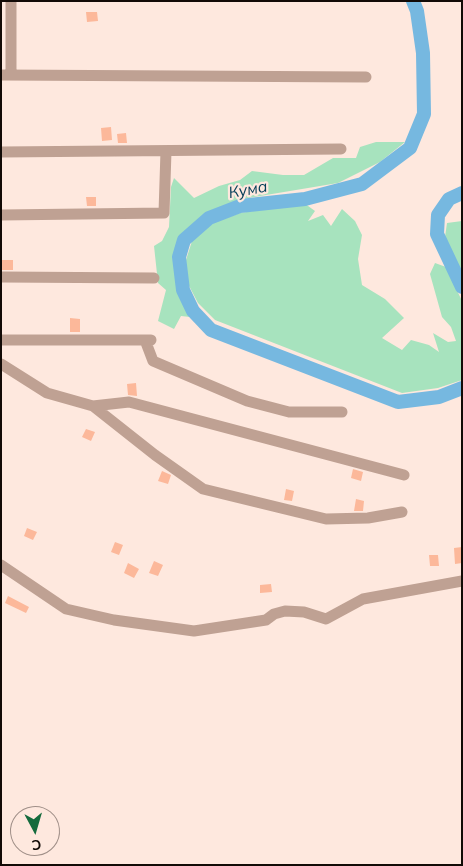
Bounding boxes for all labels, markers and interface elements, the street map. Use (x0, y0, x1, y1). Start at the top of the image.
water label: Кума (227, 177, 269, 203)
north arrow (10, 806, 60, 856)
text: С (31, 835, 42, 854)

